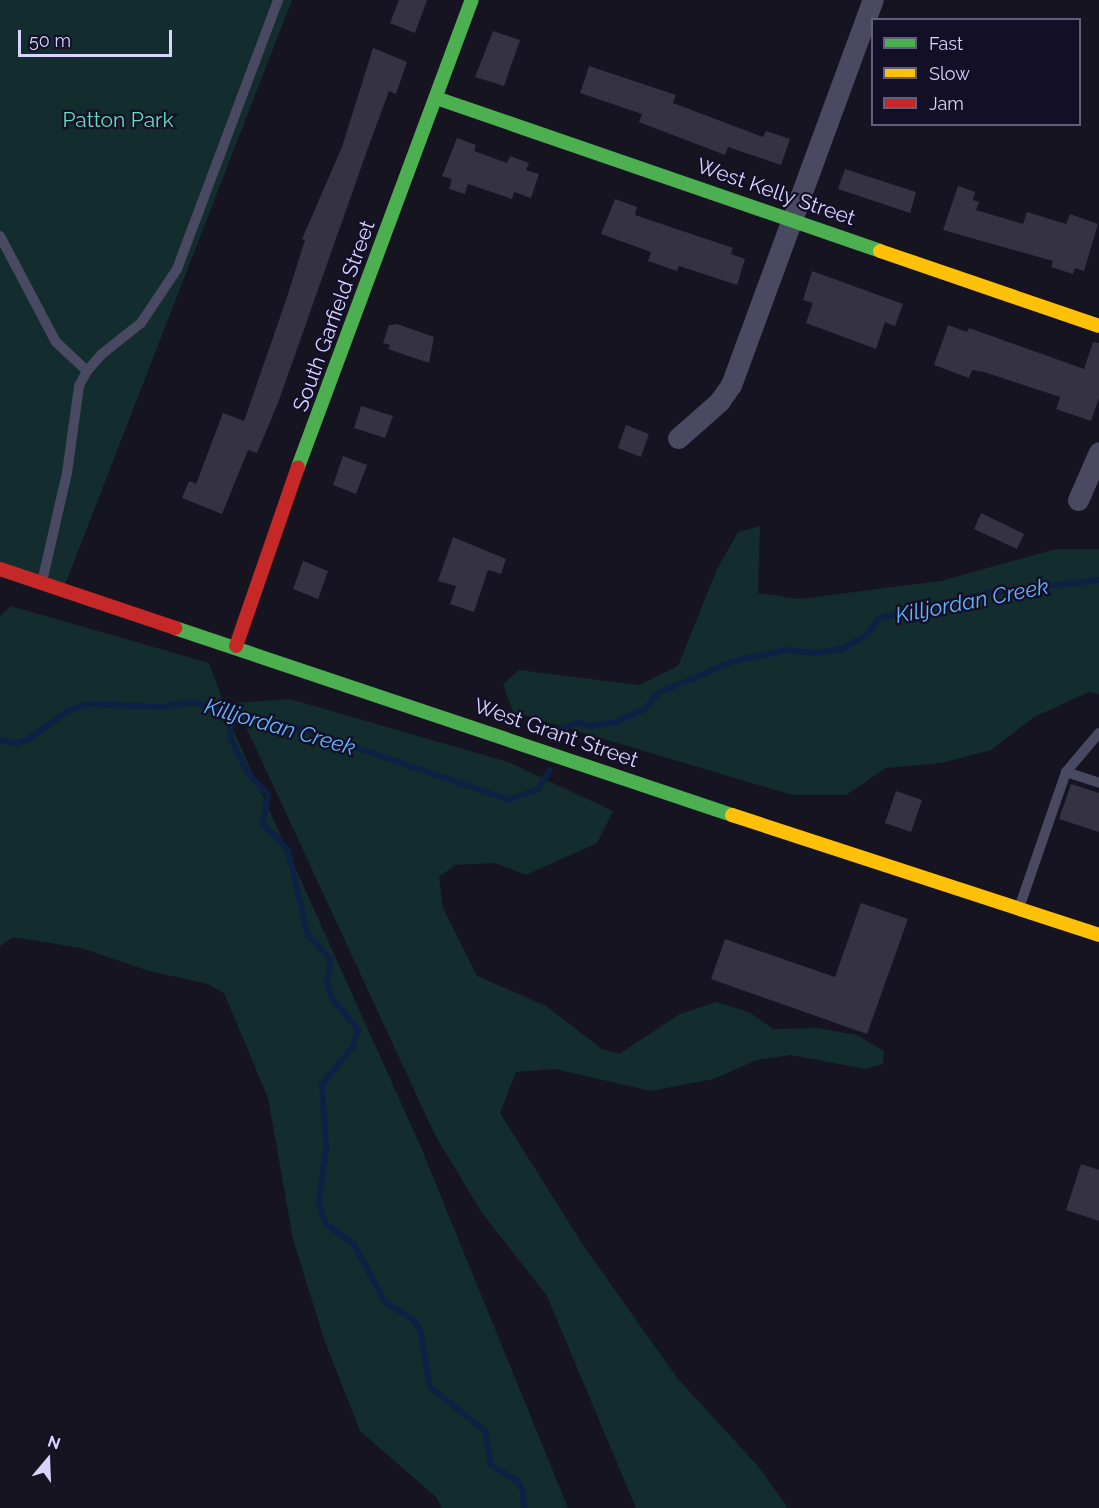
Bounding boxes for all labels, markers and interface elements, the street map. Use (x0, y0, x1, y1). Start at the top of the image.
scale bar (21, 18, 176, 56)
legend (871, 18, 1081, 126)
text: 50 m (29, 30, 71, 51)
text: Fast (929, 33, 963, 54)
text: Slow (929, 63, 970, 84)
text: Jam (929, 93, 964, 114)
park label: Patton Park (62, 107, 174, 133)
street label: West Kelly Street (693, 153, 859, 231)
street label: South Garfield Street (288, 217, 380, 415)
water label: Killjordan Creek (893, 573, 1051, 629)
water label: Killjordan Creek (202, 693, 358, 761)
street label: West Grant Street (471, 693, 641, 773)
north arrow (18, 1430, 78, 1490)
text: N (45, 1432, 63, 1453)

